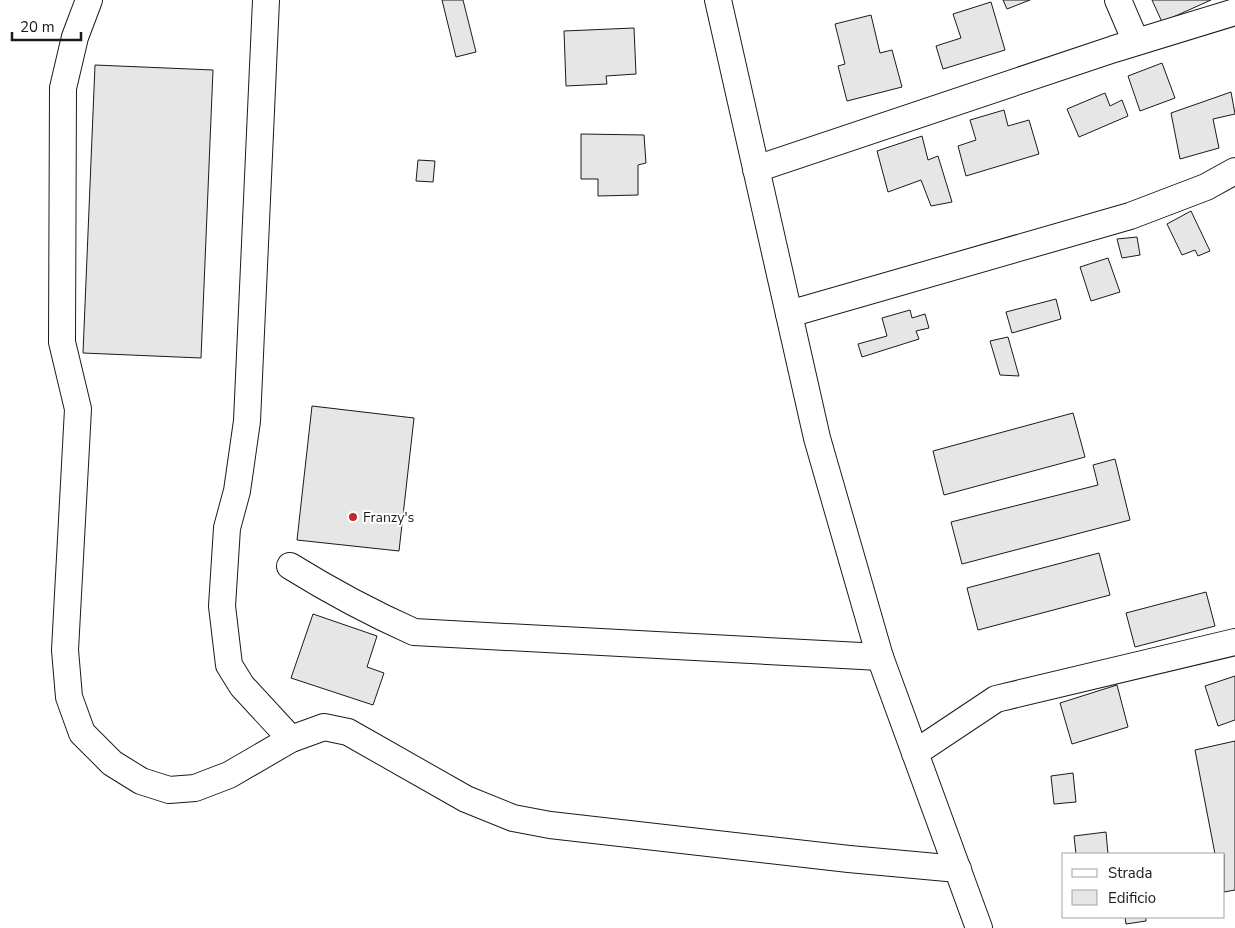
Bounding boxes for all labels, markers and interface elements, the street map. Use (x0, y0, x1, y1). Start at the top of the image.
scale bar (12, 10, 81, 42)
text: 20 m (20, 17, 55, 37)
place label: Franzy's (363, 508, 415, 527)
marker: Franzy's (347, 511, 359, 523)
legend (1062, 853, 1225, 918)
text: Strada (1108, 863, 1152, 883)
text: Edificio (1108, 888, 1156, 908)

